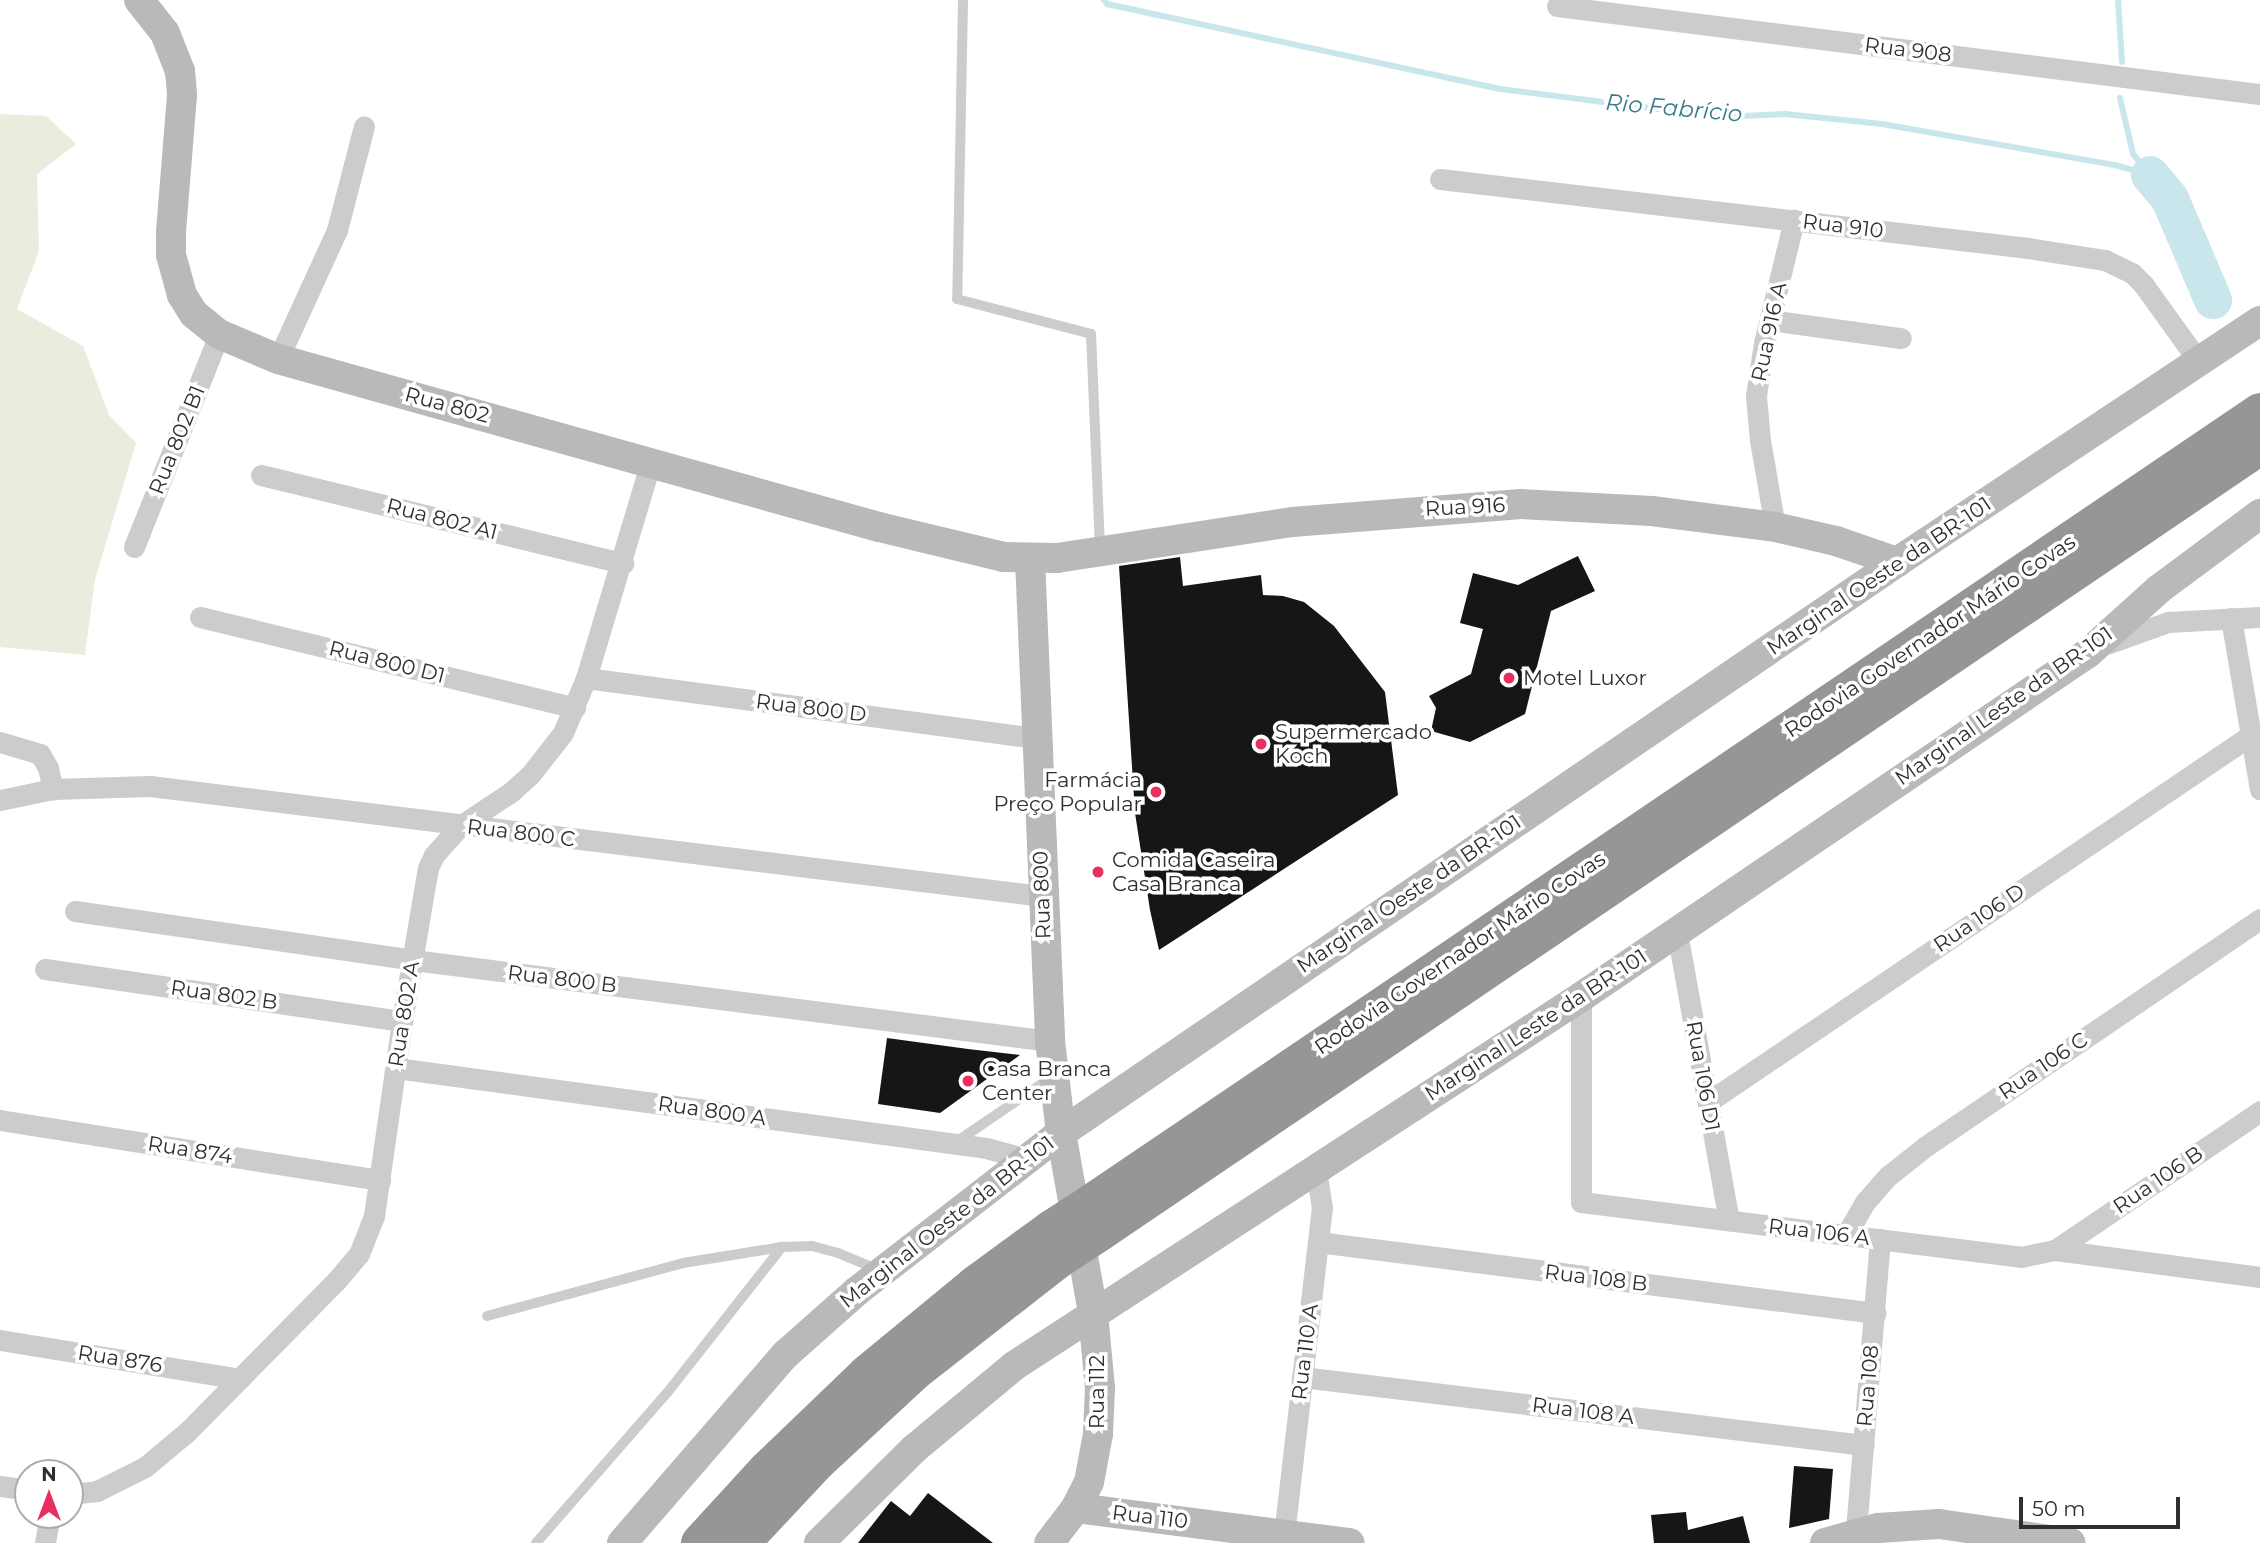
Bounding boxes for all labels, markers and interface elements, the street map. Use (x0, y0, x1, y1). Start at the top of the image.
street label: Rua 908 (1863, 32, 1953, 68)
water label: Rio Fabrício (1604, 88, 1744, 128)
street label: Rua 910 (1801, 209, 1885, 243)
street label: Rua 916 A (1746, 280, 1792, 384)
street label: Rua 802 B1 (144, 382, 210, 498)
street label: Rua 802 (402, 382, 492, 428)
street label: Marginal Oeste da BR-101 (1762, 491, 1996, 661)
street label: Rua 916 (1424, 492, 1506, 522)
street label: Rua 802 A1 (384, 493, 500, 545)
street label: Rodovia Governador Mário Covas (1780, 529, 2080, 743)
street label: Marginal Leste da BR-101 (1890, 621, 2118, 791)
street label: Rua 800 D1 (326, 635, 448, 689)
place label: Motel Luxor (1523, 665, 1647, 691)
marker: Motel Luxor (1501, 670, 1517, 686)
street label: Rua 800 D (754, 689, 868, 727)
place label: Supermercado Koch (1275, 719, 1432, 769)
marker: Supermercado Koch (1253, 736, 1269, 752)
place label: Farmácia Preço Popular (993, 767, 1142, 817)
marker: Farmácia Preço Popular (1148, 784, 1164, 800)
street label: Marginal Oeste da BR-101 (1292, 809, 1526, 979)
street label: Rua 800 C (465, 814, 577, 852)
street label: Rodovia Governador Mário Covas (1310, 846, 1610, 1060)
place label: Comida Caseira Casa Branca (1112, 847, 1275, 897)
street label: Rua 800 (1028, 850, 1056, 940)
marker: Comida Caseira Casa Branca (1090, 864, 1106, 880)
street label: Rua 106 D (1929, 878, 2029, 958)
street label: Marginal Leste da BR-101 (1420, 944, 1652, 1106)
street label: Rua 802 A (383, 959, 425, 1069)
street label: Rua 800 B (506, 960, 618, 998)
street label: Rua 802 B (169, 975, 279, 1015)
street label: Rua 106 D1 (1681, 1019, 1725, 1133)
street label: Rua 106 C (1994, 1027, 2092, 1105)
place label: Casa Branca Center (982, 1056, 1111, 1106)
marker: Casa Branca Center (960, 1073, 976, 1089)
street label: Rua 800 A (656, 1091, 768, 1131)
street label: Marginal Oeste da BR-101 (835, 1130, 1059, 1314)
street label: Rua 874 (146, 1131, 234, 1169)
street label: Rua 106 B (2108, 1141, 2208, 1219)
street label: Rua 106 A (1767, 1213, 1871, 1251)
street label: Rua 108 B (1543, 1259, 1649, 1297)
street label: Rua 110 A (1287, 1302, 1323, 1402)
street label: Rua 876 (76, 1340, 164, 1378)
street label: Rua 108 (1852, 1344, 1884, 1428)
street label: Rua 112 (1084, 1355, 1110, 1429)
street label: Rua 108 A (1531, 1392, 1635, 1430)
north arrow (14, 1459, 84, 1529)
text: N (41, 1463, 57, 1486)
scale bar (2022, 1484, 2183, 1528)
text: 50 m (2032, 1496, 2086, 1521)
street label: Rua 110 (1111, 1500, 1189, 1534)

